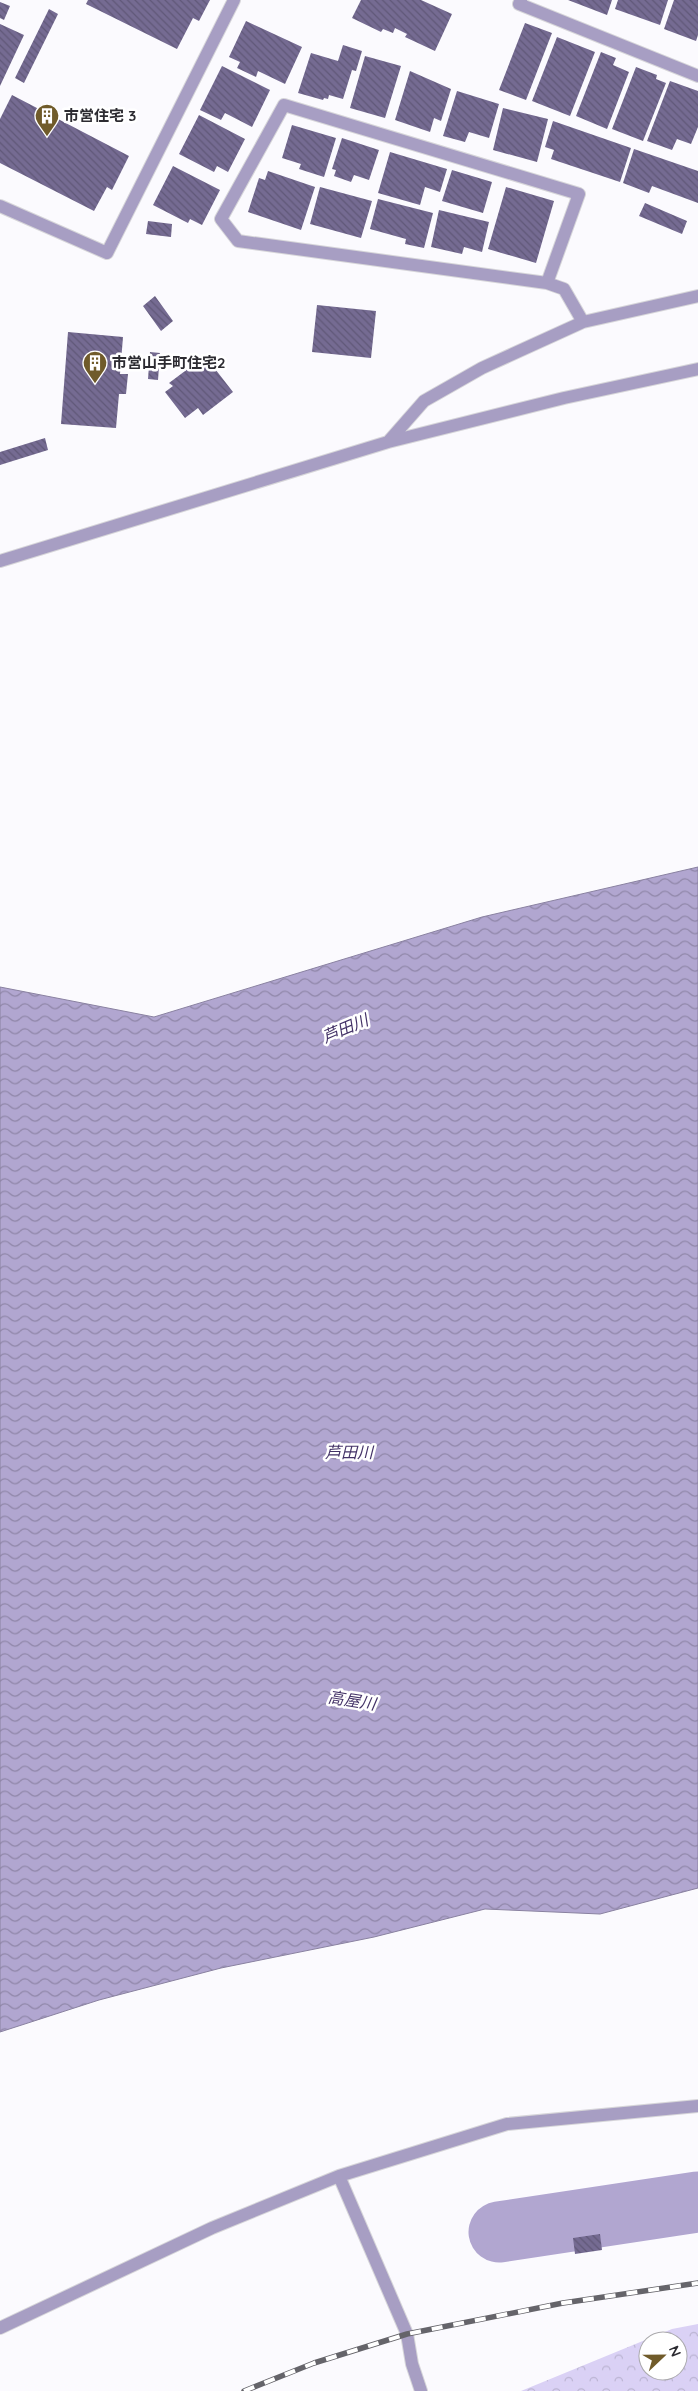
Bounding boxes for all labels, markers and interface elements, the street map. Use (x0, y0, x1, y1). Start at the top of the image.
building icon: 市営住宅 3 (34, 103, 60, 137)
place label: 市営住宅 3 (64, 106, 136, 125)
building icon: 市営山手町住宅2 (82, 350, 108, 384)
place label: 市営山手町住宅2 (112, 353, 226, 372)
water label: 芦田川 (319, 1009, 373, 1047)
water label: 芦田川 (325, 1442, 375, 1462)
water label: 高屋川 (327, 1686, 379, 1714)
north arrow (638, 2331, 688, 2381)
text: N (665, 2343, 685, 2359)

